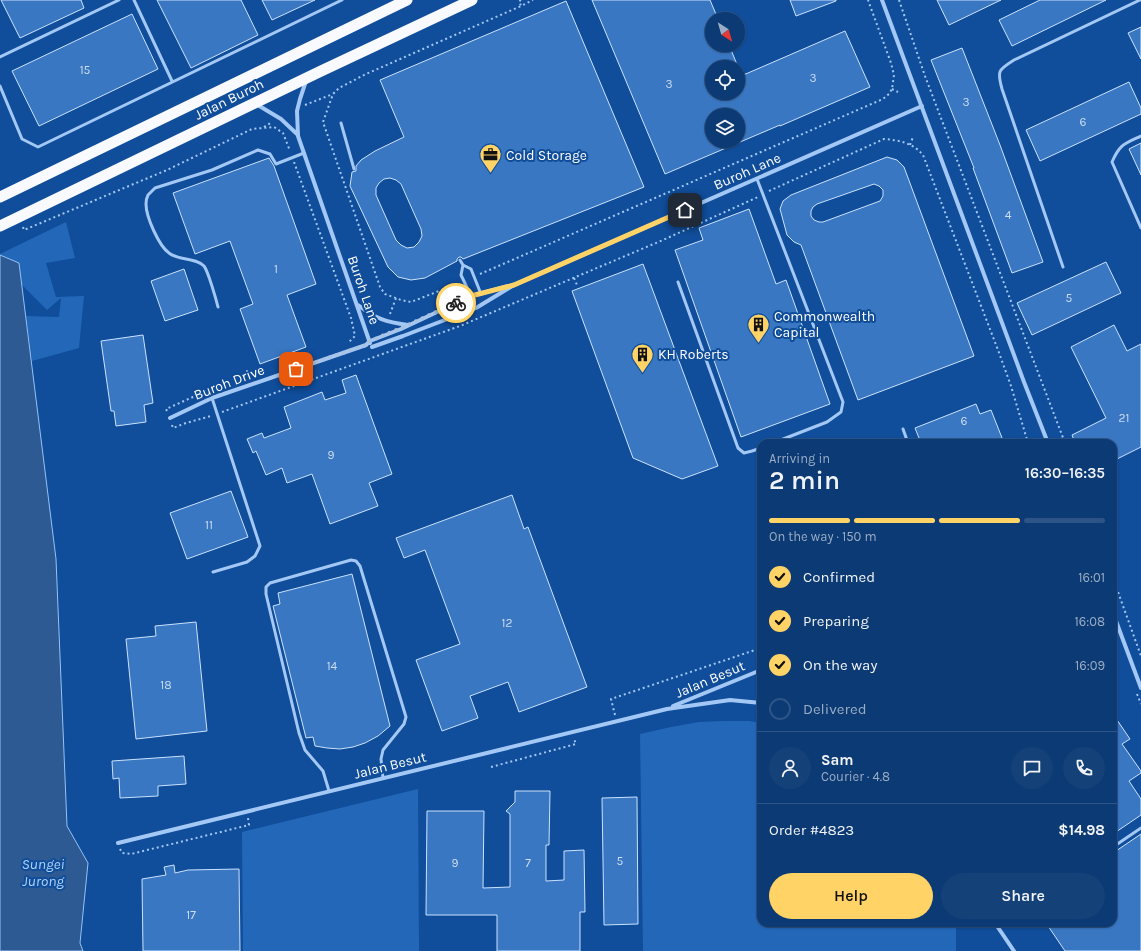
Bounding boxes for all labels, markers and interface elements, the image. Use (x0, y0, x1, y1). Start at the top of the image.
north arrow (705, 12, 745, 52)
map controls (705, 12, 745, 148)
button: locate (705, 60, 745, 100)
house number: 15 (80, 63, 91, 77)
house number: 3 (809, 71, 817, 85)
street label: Jalan Buroh (192, 75, 267, 124)
house number: 3 (665, 77, 673, 91)
house number: 3 (962, 95, 970, 109)
button: layers (705, 108, 745, 148)
house number: 6 (1080, 115, 1087, 129)
office icon: Cold Storage (477, 142, 503, 175)
place label: Cold Storage (506, 147, 587, 164)
street label: Buroh Lane (711, 149, 783, 194)
pin (668, 193, 702, 227)
icon: home (674, 199, 696, 221)
house number: 4 (1005, 208, 1012, 222)
street label: Buroh Lane (344, 254, 383, 327)
house number: 1 (274, 262, 278, 276)
courier (436, 283, 476, 323)
house number: 5 (1066, 291, 1073, 305)
icon: bike (445, 292, 467, 314)
place label: Commonwealth Capital (774, 308, 875, 341)
building icon: Commonwealth Capital (745, 311, 771, 344)
building icon: KH Roberts (630, 341, 656, 374)
place label: KH Roberts (658, 346, 729, 363)
pin (279, 352, 313, 386)
icon: bag (285, 358, 307, 380)
street label: Buroh Drive (191, 361, 267, 404)
house number: 21 (1119, 411, 1129, 425)
house number: 6 (961, 414, 968, 428)
house number: 9 (328, 448, 335, 462)
text: Arriving in (769, 451, 830, 466)
text: 16:30–16:35 (1025, 464, 1105, 482)
text: 2 min (769, 465, 840, 496)
house number: 11 (205, 518, 213, 532)
text: On the way · 150 m (769, 529, 877, 544)
icon: check (769, 566, 791, 588)
text: Confirmed (803, 568, 875, 586)
text: 16:01 (1078, 570, 1105, 585)
icon: check (769, 610, 791, 632)
text: Preparing (803, 612, 869, 630)
text: 16:08 (1075, 614, 1105, 629)
house number: 12 (502, 616, 513, 630)
icon: check (769, 654, 791, 676)
text: On the way (803, 656, 877, 674)
street label: Jalan Besut (673, 657, 747, 702)
text: 16:09 (1075, 658, 1105, 673)
house number: 14 (327, 659, 338, 673)
house number: 18 (160, 678, 172, 692)
text: Delivered (803, 700, 867, 718)
button: person (769, 747, 811, 789)
button: chat (1011, 747, 1053, 789)
button: phone (1063, 747, 1105, 789)
street label: Jalan Besut (352, 748, 428, 783)
text: Sam (821, 751, 854, 769)
text: Courier · 4.8 (821, 769, 890, 784)
text: Order #4823 (769, 821, 854, 839)
text: $14.98 (1058, 821, 1105, 839)
house number: 5 (617, 854, 624, 868)
water label: Sungei Jurong (21, 855, 65, 890)
house number: 9 (452, 856, 459, 870)
house number: 7 (525, 856, 531, 870)
button: Help (769, 873, 933, 919)
button: Share (941, 873, 1105, 919)
house number: 17 (186, 908, 196, 922)

